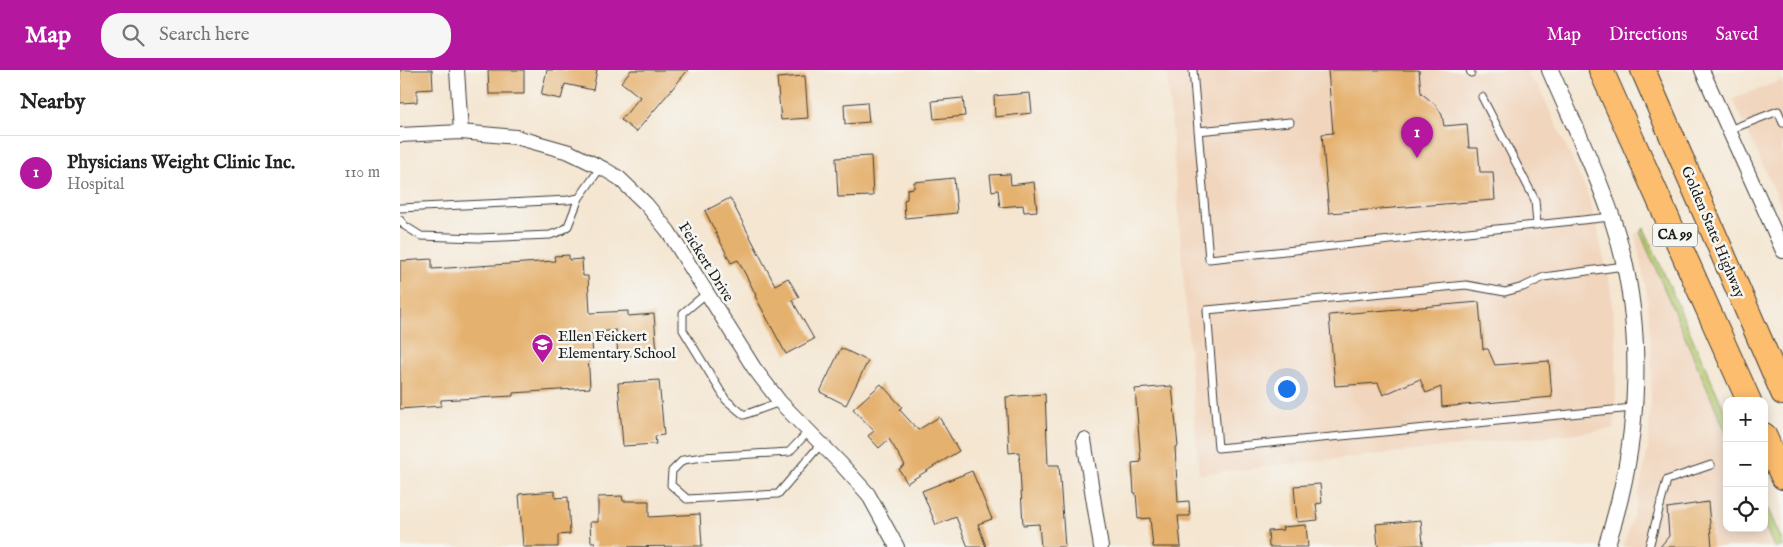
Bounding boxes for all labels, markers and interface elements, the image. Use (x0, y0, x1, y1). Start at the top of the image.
search box (101, 13, 451, 58)
text: Map (25, 20, 71, 51)
icon: search (119, 21, 147, 49)
text: Search here (159, 23, 250, 47)
text: Map (1547, 24, 1581, 47)
text: Directions (1609, 24, 1687, 47)
text: Saved (1715, 24, 1758, 47)
text: Nearby (20, 89, 85, 116)
pin: 1 (1401, 117, 1433, 158)
text: Physicians Weight Clinic Inc. (67, 151, 295, 175)
text: 1 (33, 163, 39, 183)
text: 110 m (344, 163, 380, 183)
street label: Golden State Highway (1677, 163, 1750, 301)
text: Hospital (67, 175, 124, 195)
street label: Feickert Drive (674, 219, 738, 305)
road number: CA 99 (1652, 224, 1698, 246)
place label: Ellen Feickert Elementary School (558, 327, 677, 363)
school or university icon: Ellen Feickert Elementary School (530, 333, 554, 364)
your location (1274, 376, 1300, 402)
map controls (1723, 397, 1768, 532)
button: + (1723, 397, 1768, 442)
button: − (1723, 442, 1768, 487)
button: locate (1723, 487, 1768, 532)

